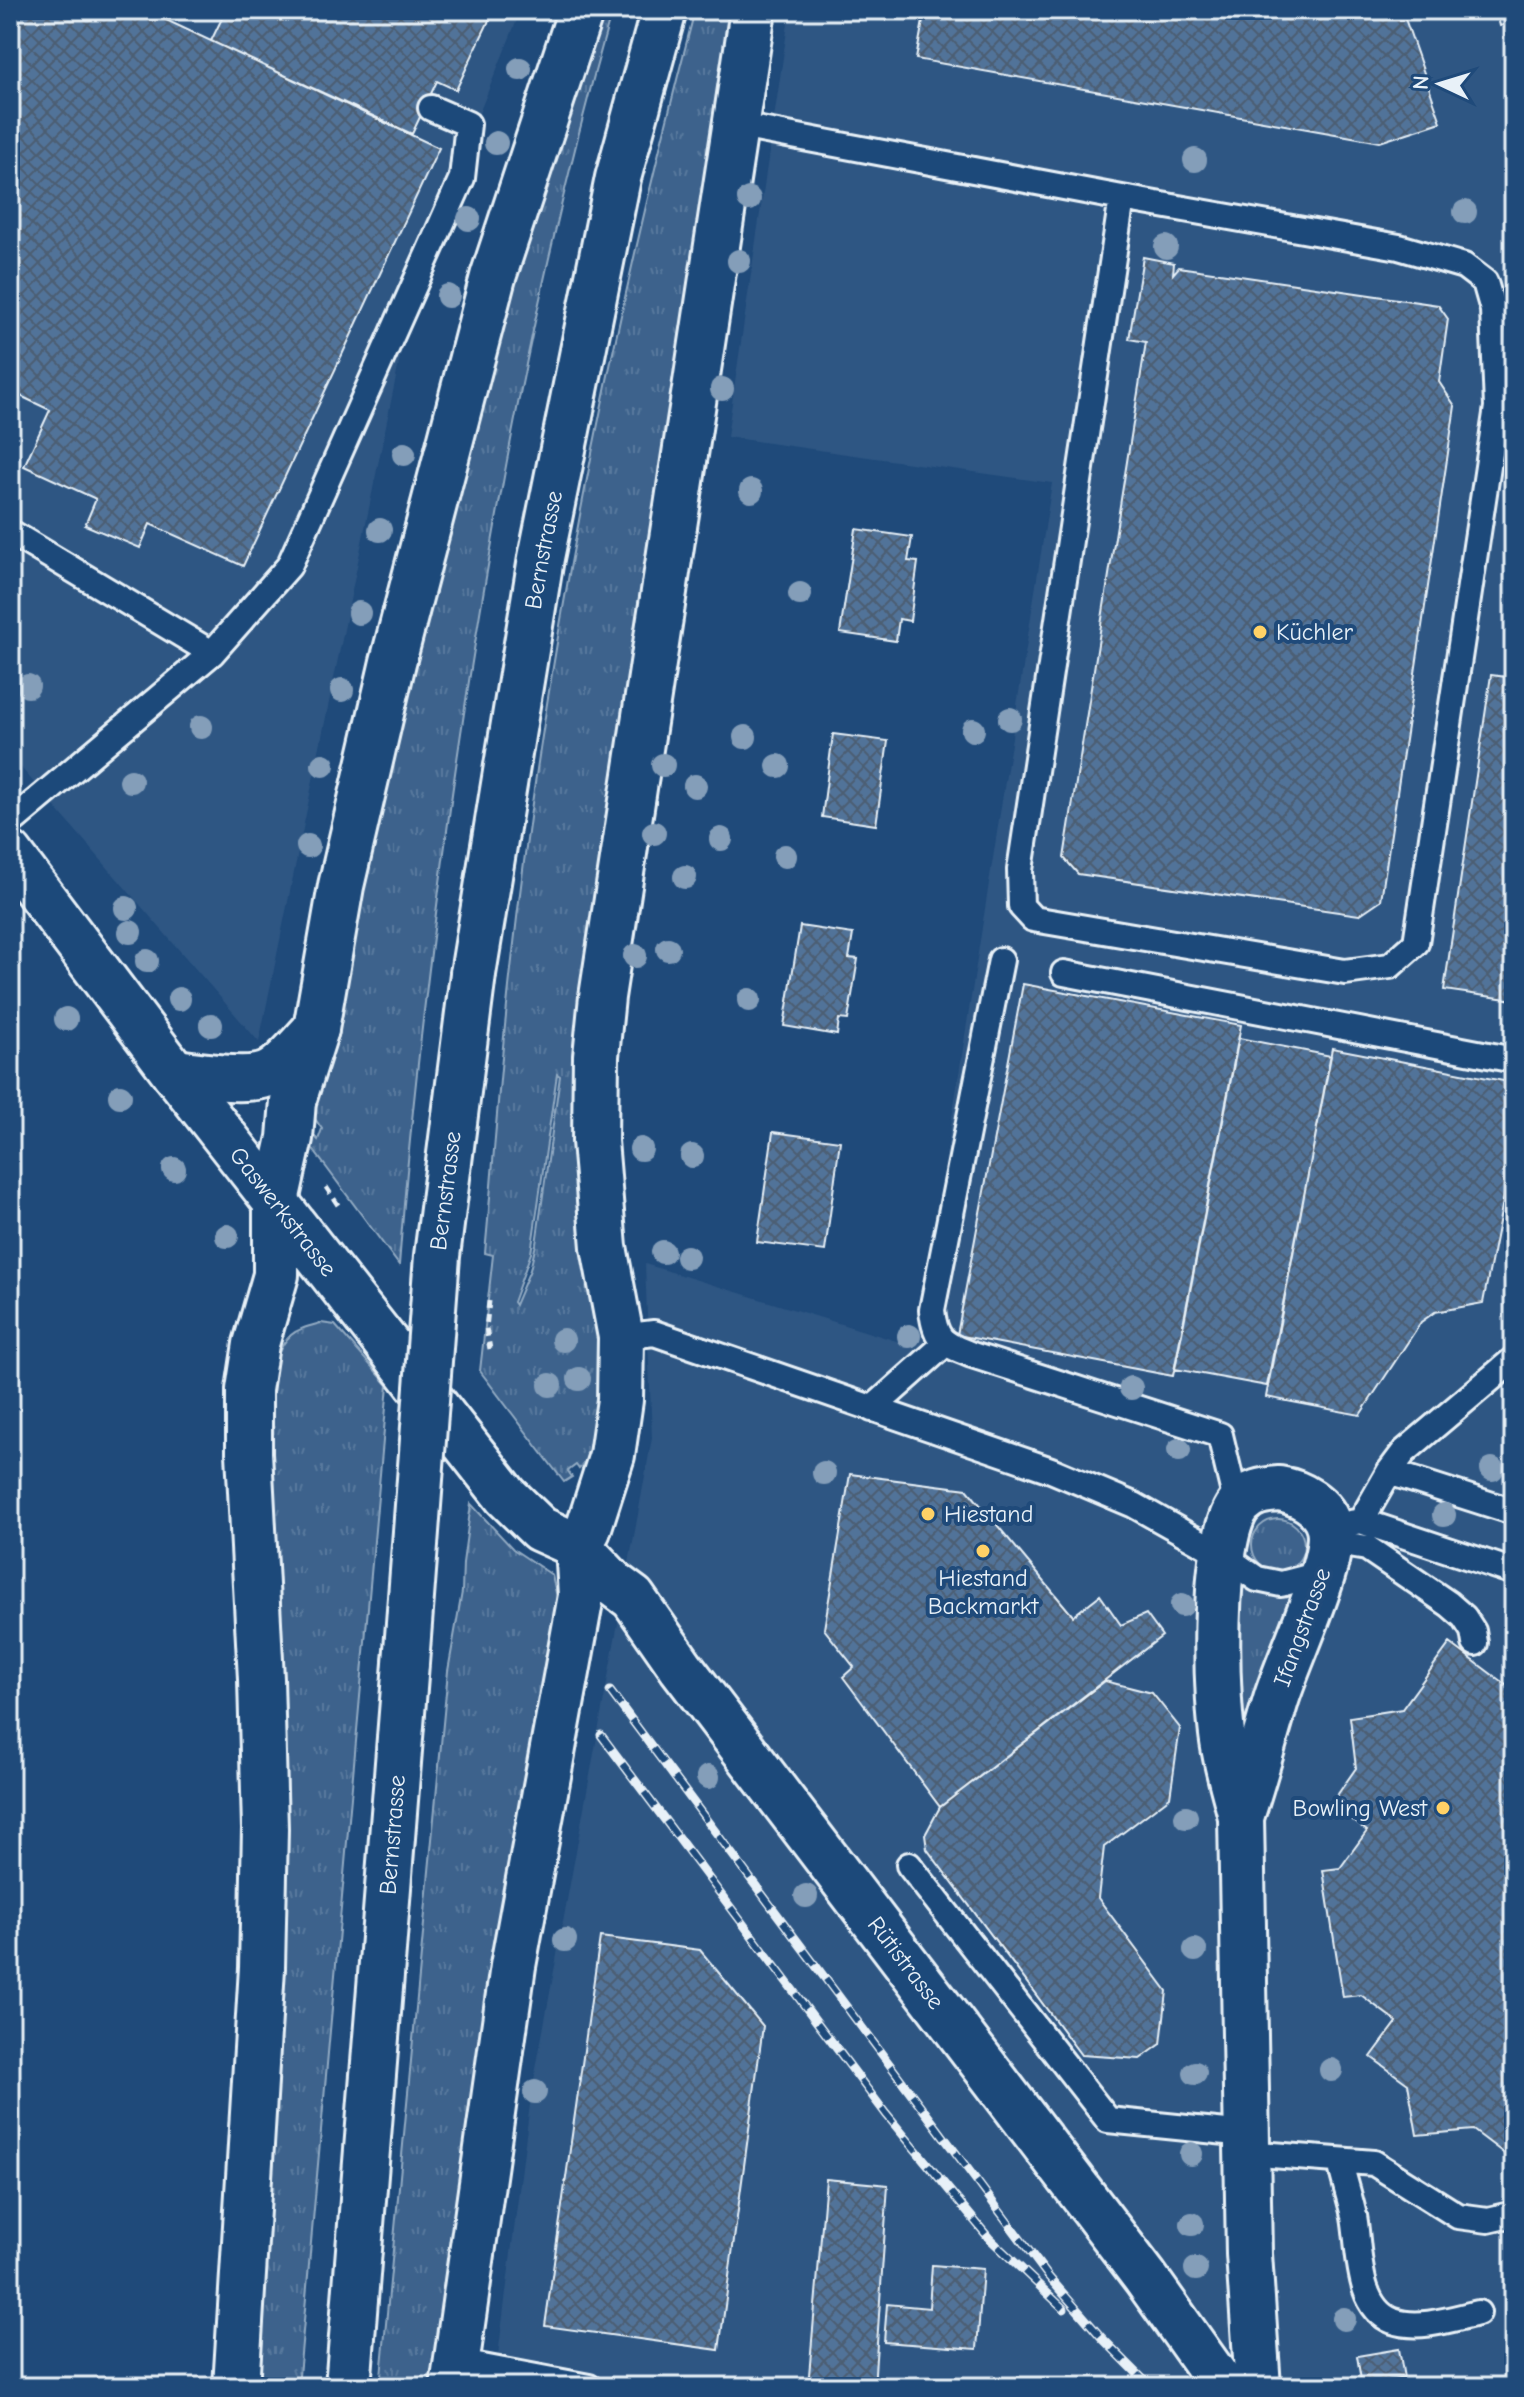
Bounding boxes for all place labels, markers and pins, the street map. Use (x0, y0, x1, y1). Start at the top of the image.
place label: Küchler (1276, 618, 1353, 646)
marker: Küchler (1251, 623, 1269, 641)
place label: Hiestand (944, 1500, 1033, 1528)
marker: Hiestand (919, 1505, 937, 1523)
marker: Hiestand Backmarkt (974, 1542, 992, 1560)
place label: Hiestand Backmarkt (928, 1564, 1039, 1620)
place label: Bowling West (1293, 1794, 1428, 1822)
marker: Bowling West (1434, 1799, 1452, 1817)

